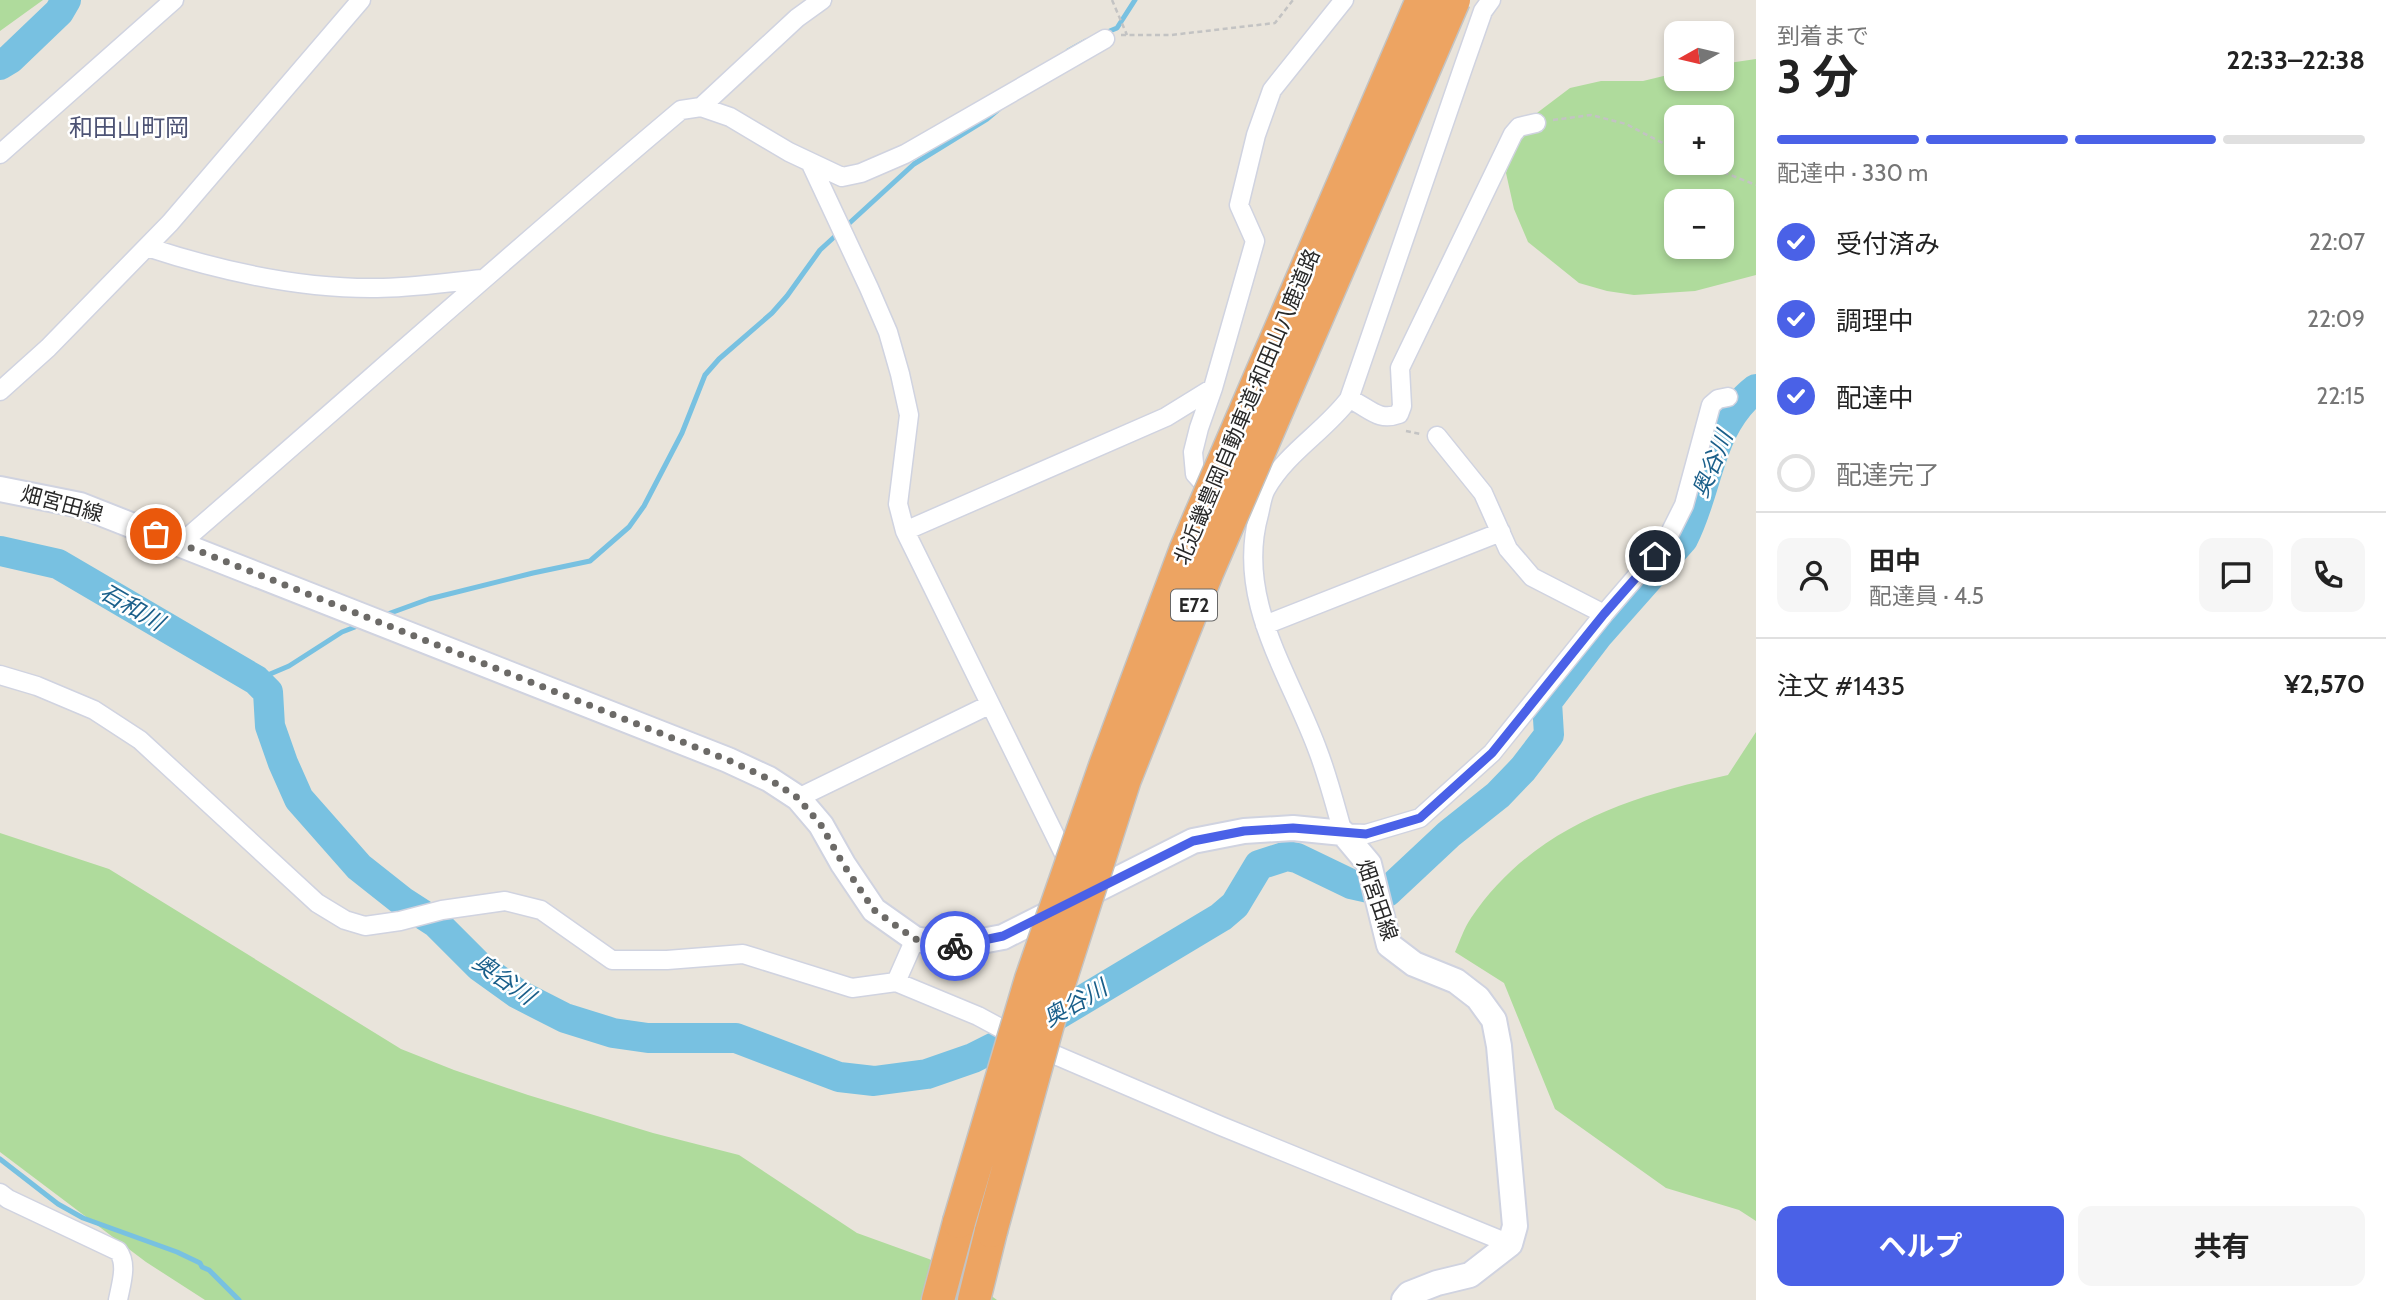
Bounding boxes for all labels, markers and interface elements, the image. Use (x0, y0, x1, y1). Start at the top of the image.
north arrow (1664, 21, 1734, 91)
map controls (1664, 21, 1734, 259)
text: 到着まで (1777, 22, 1869, 50)
text: 22:33–22:38 (2227, 44, 2365, 76)
text: 3 分 (1777, 49, 1858, 105)
button: + (1664, 105, 1734, 175)
district label: 和田山町岡 (69, 113, 189, 142)
text: 配達中 · 330 m (1777, 159, 1928, 187)
button: − (1664, 189, 1734, 259)
icon: check (1777, 223, 1815, 261)
text: 受付済み (1836, 228, 1940, 260)
text: 22:07 (2309, 228, 2365, 256)
street label: 北近畿豊岡自動車道;和田山八鹿道路 (1169, 245, 1325, 568)
icon: check (1777, 300, 1815, 338)
text: 調理中 (1836, 305, 1914, 337)
text: 22:09 (2307, 305, 2365, 333)
icon: check (1777, 377, 1815, 415)
text: 配達中 (1836, 382, 1914, 414)
text: 22:15 (2316, 382, 2365, 410)
water label: 奥谷川 (1686, 424, 1740, 501)
text: 配達完了 (1836, 459, 1940, 491)
street label: 畑宮田線 (18, 481, 106, 526)
pin (126, 504, 186, 564)
icon: bag (137, 515, 175, 553)
pin (1625, 526, 1685, 586)
icon: home (1636, 537, 1674, 575)
button: person (1777, 538, 1851, 612)
button: chat (2199, 538, 2273, 612)
button: phone (2291, 538, 2365, 612)
text: 田中 (1869, 545, 1921, 577)
water label: 石和川 (95, 578, 171, 638)
text: 配達員 · 4.5 (1869, 582, 1984, 610)
road number: E72 (1171, 590, 1217, 620)
text: ¥2,570 (2284, 668, 2365, 700)
text: 注文 #1435 (1777, 670, 1905, 702)
street label: 畑宮田線 (1352, 856, 1403, 944)
courier (920, 911, 990, 981)
icon: bike (936, 927, 974, 965)
water label: 奥谷川 (468, 948, 543, 1012)
water label: 奥谷川 (1038, 972, 1114, 1032)
button: ヘルプ (1777, 1206, 2064, 1286)
button: 共有 (2078, 1206, 2365, 1286)

